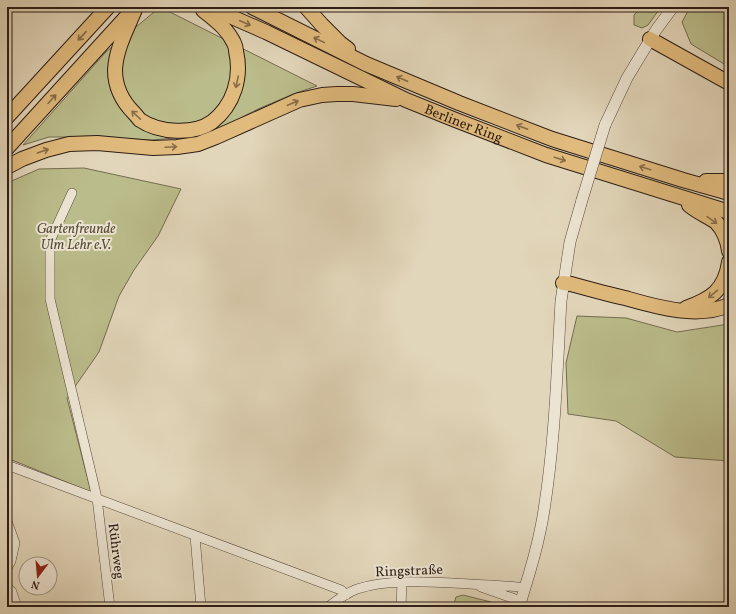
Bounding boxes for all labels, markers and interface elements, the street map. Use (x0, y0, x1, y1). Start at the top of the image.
one-way arrow (239, 20, 251, 27)
one-way arrow (77, 31, 86, 41)
one-way arrow (313, 36, 325, 43)
one-way arrow (233, 75, 241, 88)
one-way arrow (396, 75, 408, 82)
one-way arrow (47, 94, 57, 104)
one-way arrow (286, 99, 298, 106)
street label: Berliner Ring (421, 100, 505, 148)
one-way arrow (131, 110, 141, 120)
one-way arrow (517, 123, 529, 131)
one-way arrow (164, 143, 177, 151)
one-way arrow (36, 147, 49, 154)
one-way arrow (553, 156, 566, 163)
one-way arrow (639, 164, 652, 171)
one-way arrow (706, 216, 717, 224)
park label: Gartenfreunde Ulm Lehr e.V. (37, 220, 115, 255)
one-way arrow (707, 290, 718, 299)
street label: Rührweg (103, 522, 128, 580)
north arrow (18, 556, 58, 596)
street label: Ringstraße (375, 561, 444, 582)
text: N (30, 576, 42, 592)

